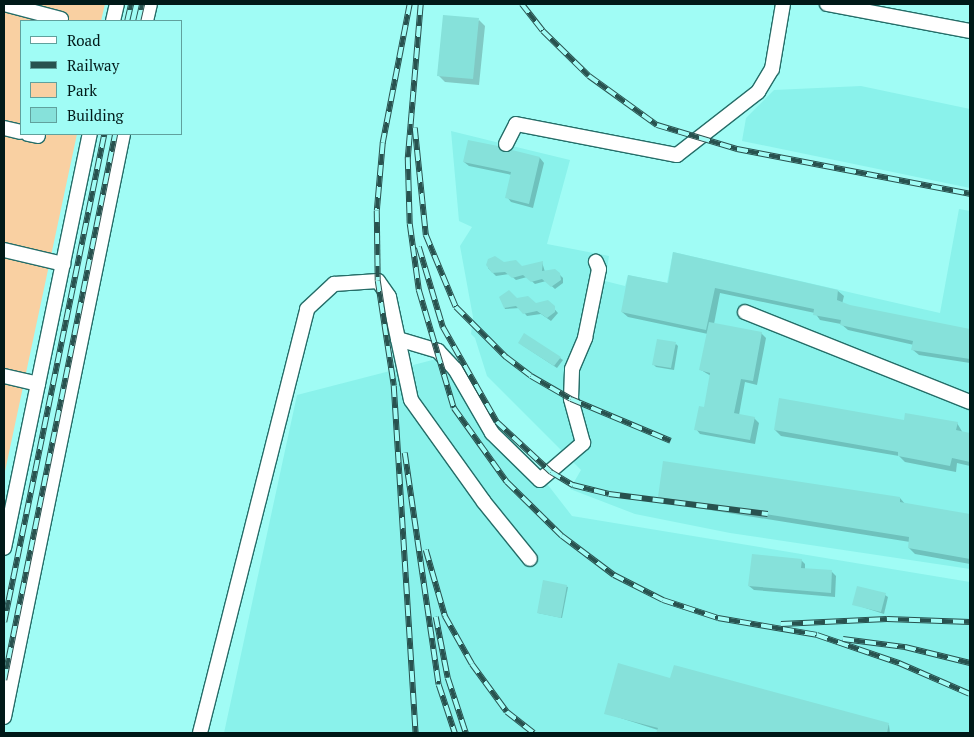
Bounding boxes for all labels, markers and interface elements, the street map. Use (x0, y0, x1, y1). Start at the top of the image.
legend (20, 20, 182, 135)
text: Road (67, 30, 100, 50)
text: Railway (67, 55, 119, 75)
text: Park (67, 80, 97, 100)
text: Building (67, 105, 124, 125)

